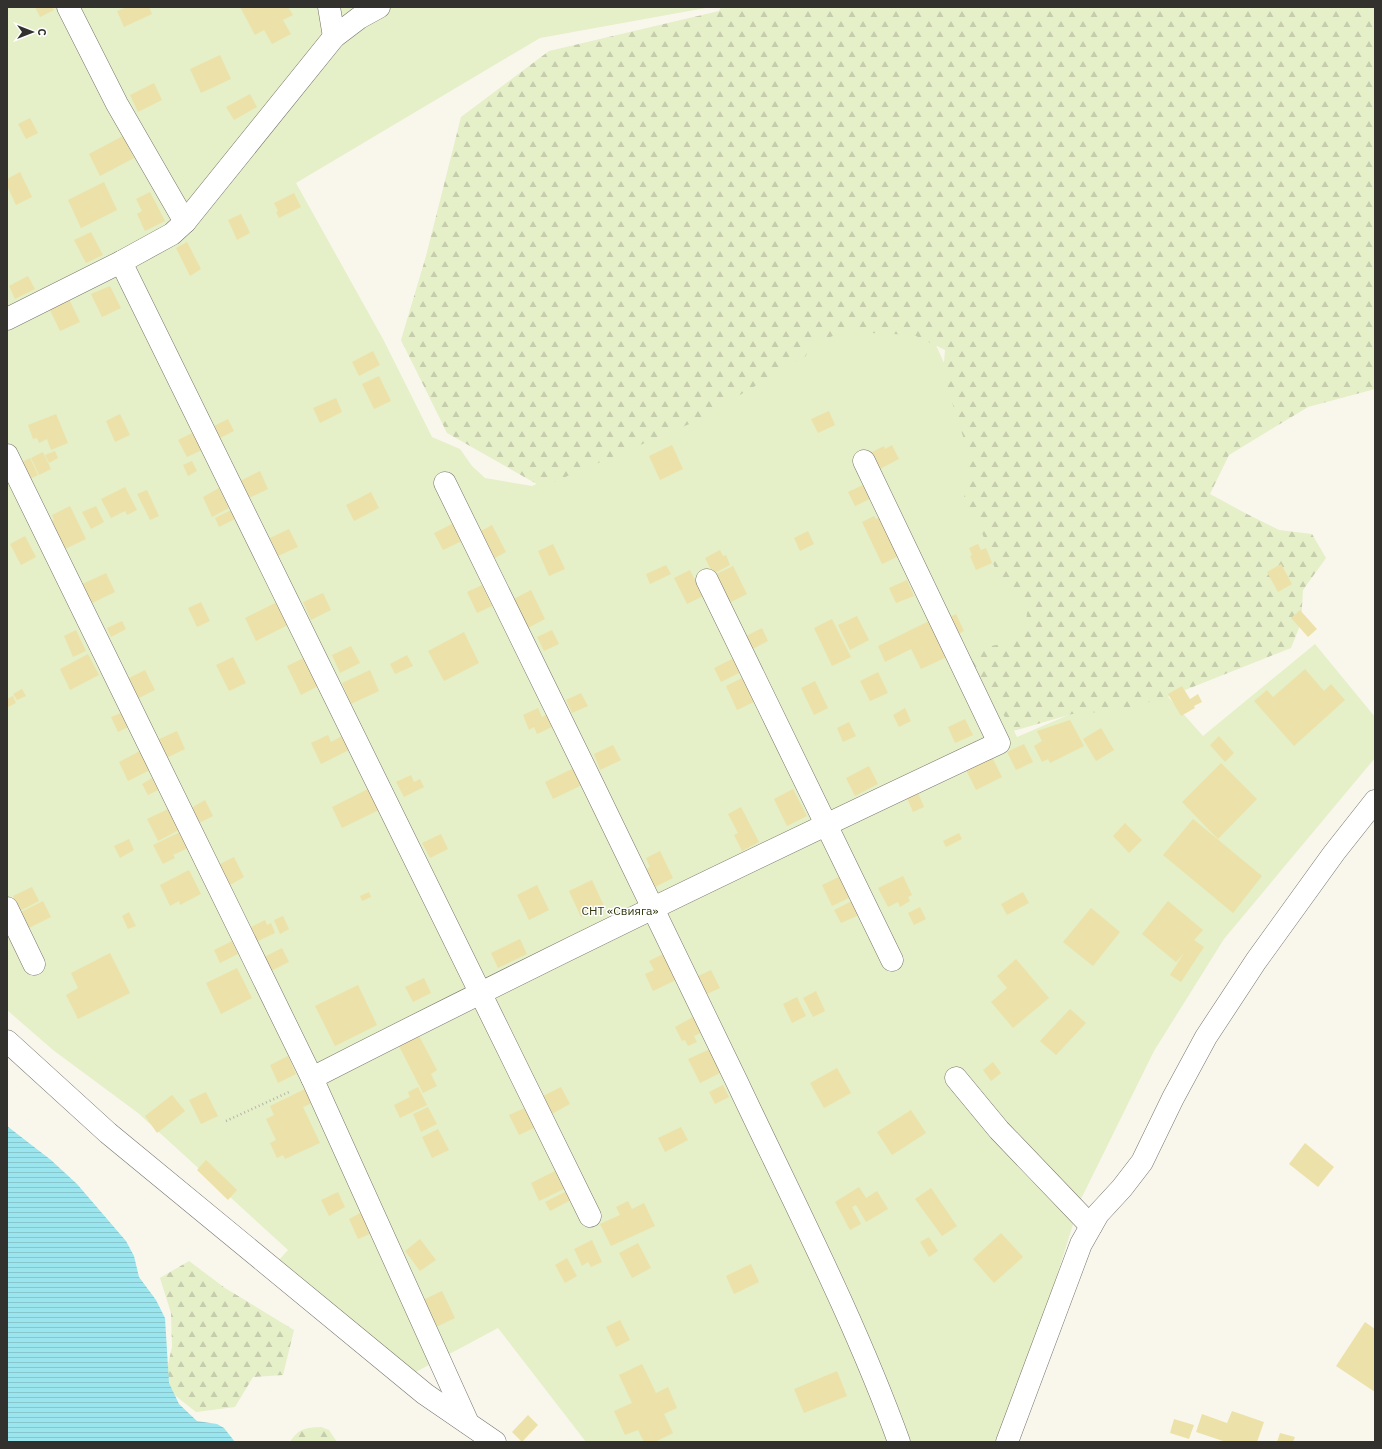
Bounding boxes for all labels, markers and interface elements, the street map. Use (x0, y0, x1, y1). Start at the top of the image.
north arrow (12, 12, 52, 52)
text: С (35, 28, 49, 36)
park label: СНТ «Свияга» (581, 903, 659, 918)

